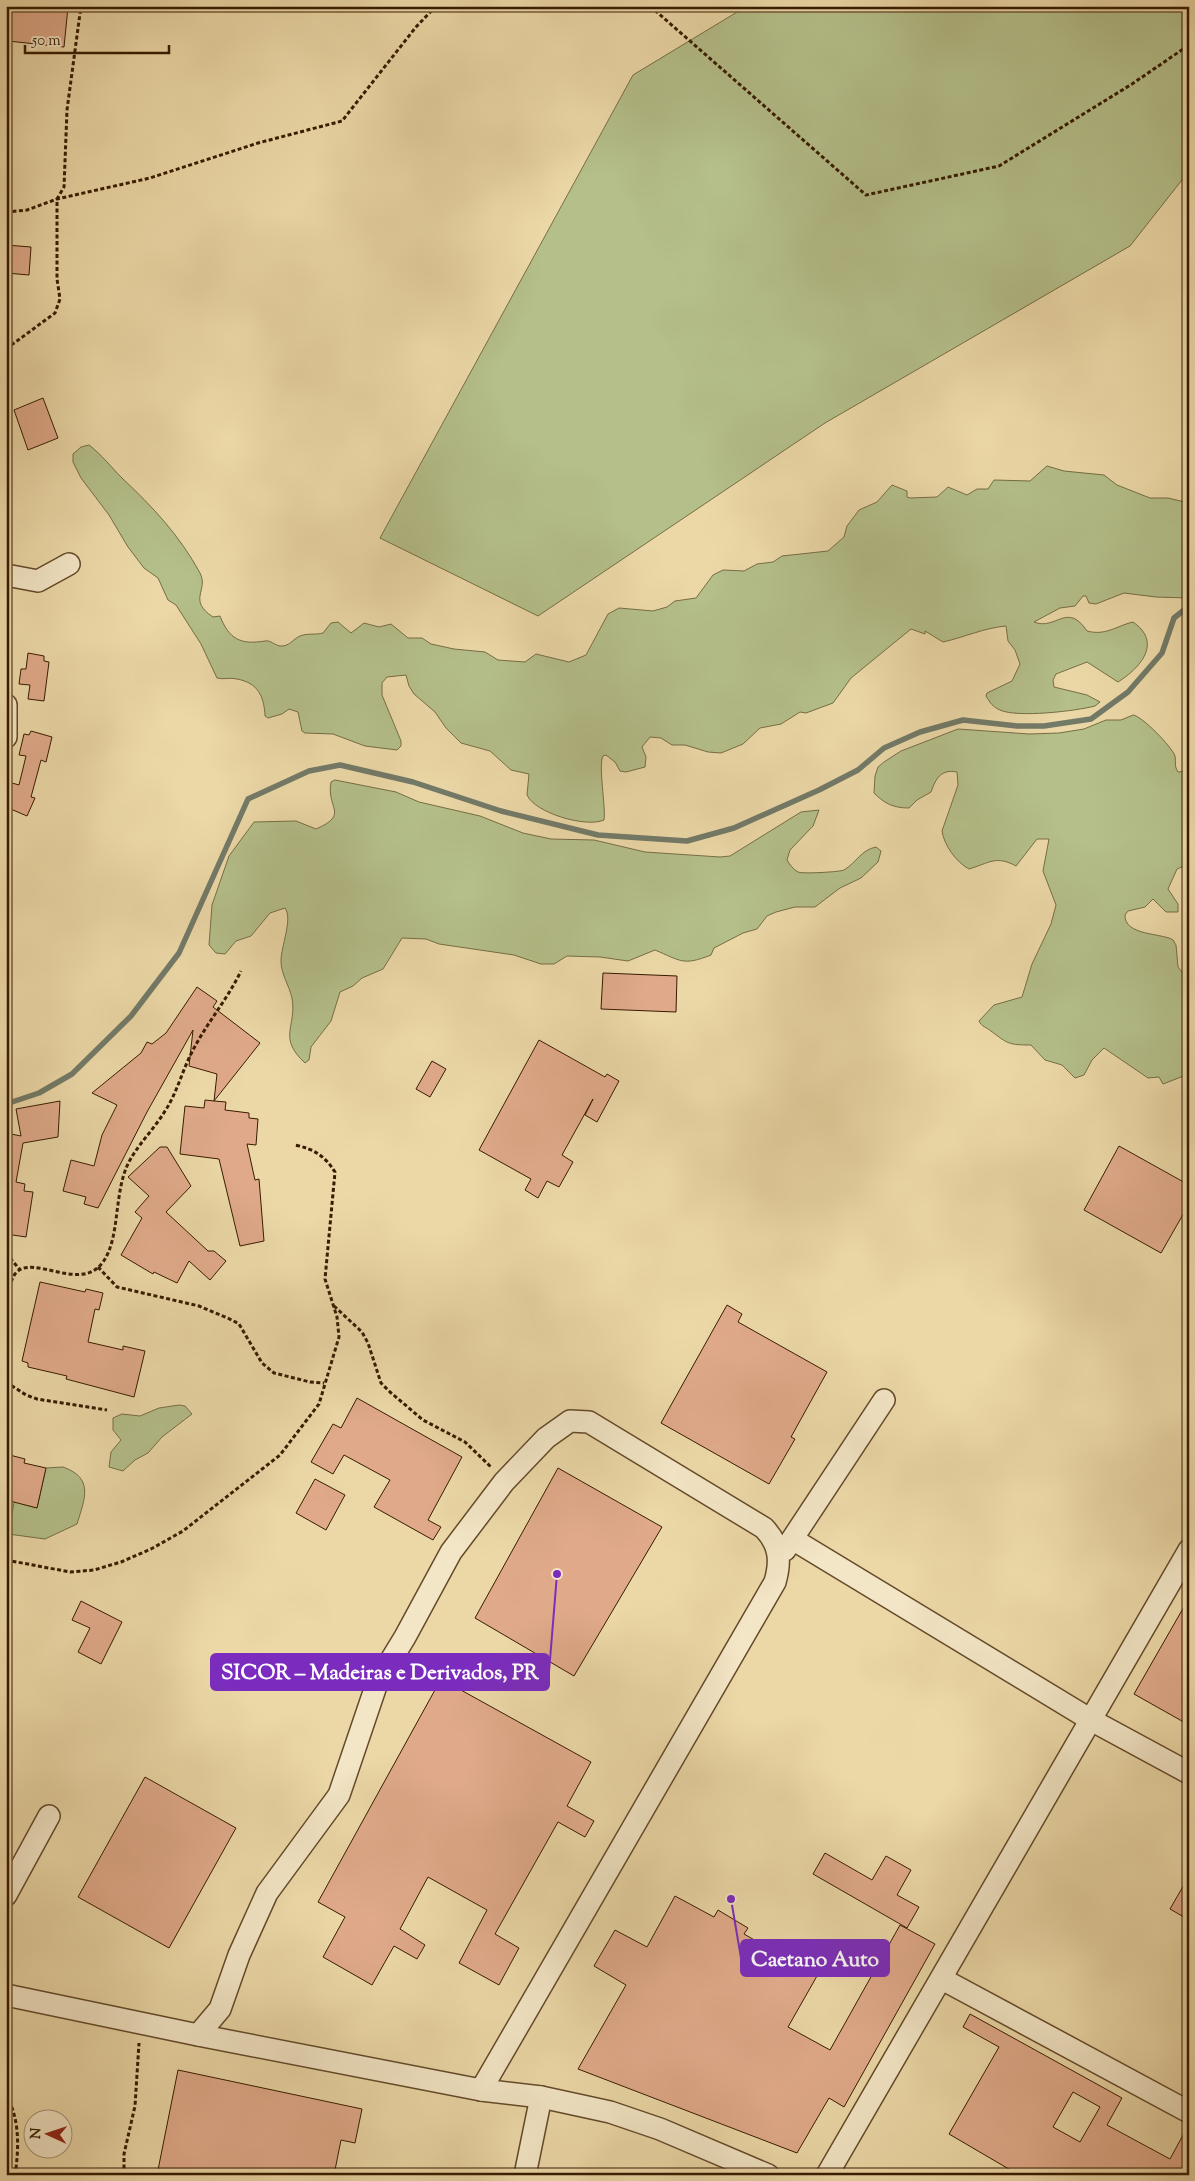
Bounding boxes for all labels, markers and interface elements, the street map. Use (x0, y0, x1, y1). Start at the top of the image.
scale bar (25, 22, 169, 54)
text: 50 m (31, 31, 61, 52)
callout: SICOR – Madeiras e Derivados, PR (211, 1654, 549, 1690)
text: SICOR – Madeiras e Derivados, PR (221, 1659, 540, 1689)
callout: Caetano Auto (741, 1940, 889, 1976)
text: Caetano Auto (751, 1946, 879, 1976)
north arrow (22, 2108, 72, 2158)
text: N (27, 2127, 47, 2140)

